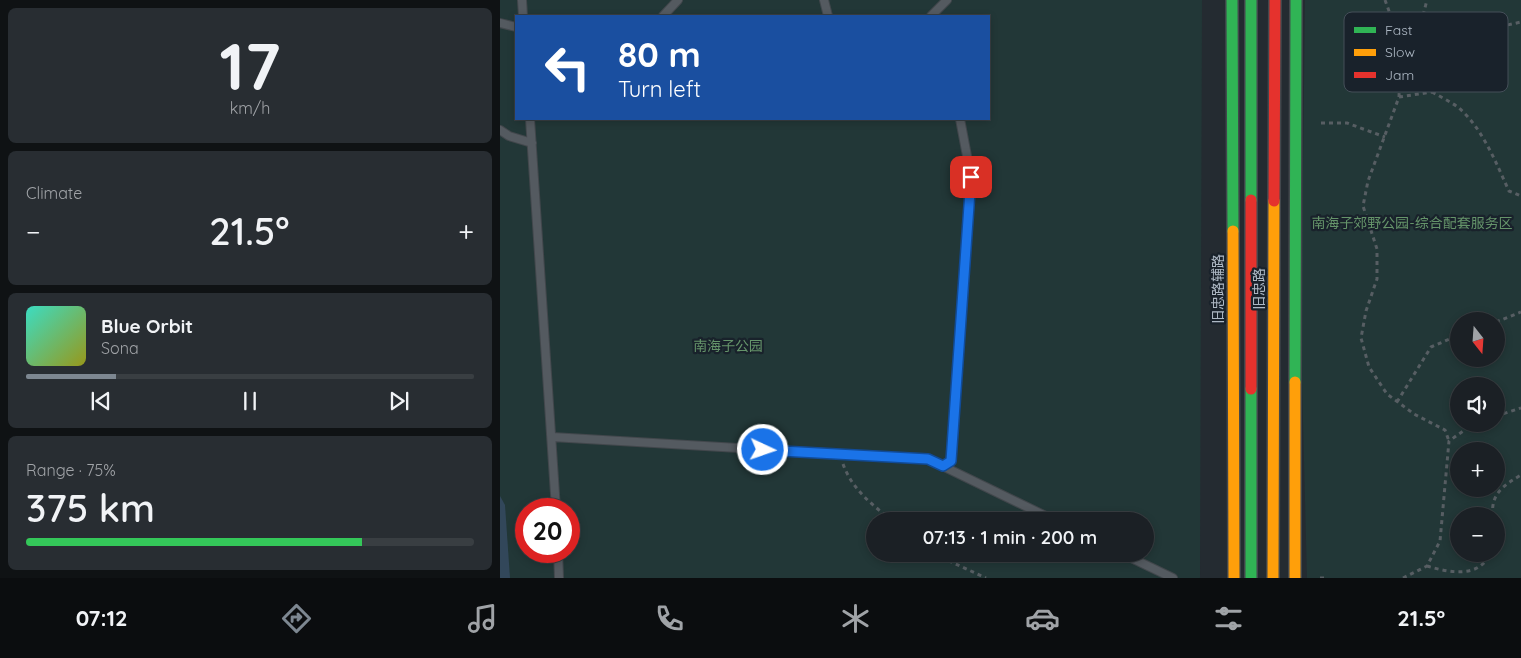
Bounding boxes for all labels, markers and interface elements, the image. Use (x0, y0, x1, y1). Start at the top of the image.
legend (1344, 12, 1508, 92)
text: Fast (1385, 21, 1413, 39)
text: 17 (220, 25, 280, 106)
text: 80 m (618, 32, 701, 76)
icon: left (535, 35, 600, 100)
text: Slow (1385, 43, 1415, 61)
text: Jam (1385, 66, 1414, 84)
text: Turn left (618, 75, 701, 103)
text: km/h (230, 98, 270, 118)
pin (950, 156, 992, 198)
icon: arrive (957, 163, 985, 191)
text: Climate (26, 183, 82, 203)
text: 21.5° (209, 207, 290, 255)
text: − (26, 214, 41, 249)
text: + (458, 214, 474, 249)
park label: 南海子郊野公园-综合配套服务区 (1311, 214, 1513, 232)
street label: 旧忠路辅路 (1209, 254, 1227, 324)
street label: 旧忠路 (1250, 268, 1268, 310)
north arrow (1450, 312, 1505, 368)
map controls (1450, 312, 1505, 562)
text: Blue Orbit (101, 314, 193, 338)
park label: 南海子公园 (693, 337, 763, 355)
text: Sona (101, 338, 139, 358)
button: sound (1450, 377, 1505, 432)
icon: previous (87, 387, 115, 415)
icon: pause (236, 387, 264, 415)
icon: next (385, 387, 413, 415)
position arrow (736, 423, 788, 475)
button: + (1450, 442, 1505, 497)
text: Range · 75% (26, 460, 116, 480)
text: 375 km (26, 484, 155, 532)
speed limit sign: 20 (515, 498, 580, 563)
button: − (1450, 507, 1505, 562)
text: 07:13 · 1 min · 200 m (923, 525, 1097, 549)
icon: directions (279, 601, 314, 636)
icon: music (465, 601, 500, 636)
icon: phone (652, 601, 687, 636)
icon: climate (838, 601, 873, 636)
icon: car (1025, 601, 1060, 636)
icon: filters (1211, 601, 1246, 636)
text: 07:12 (76, 604, 128, 632)
text: 21.5° (1397, 604, 1445, 632)

